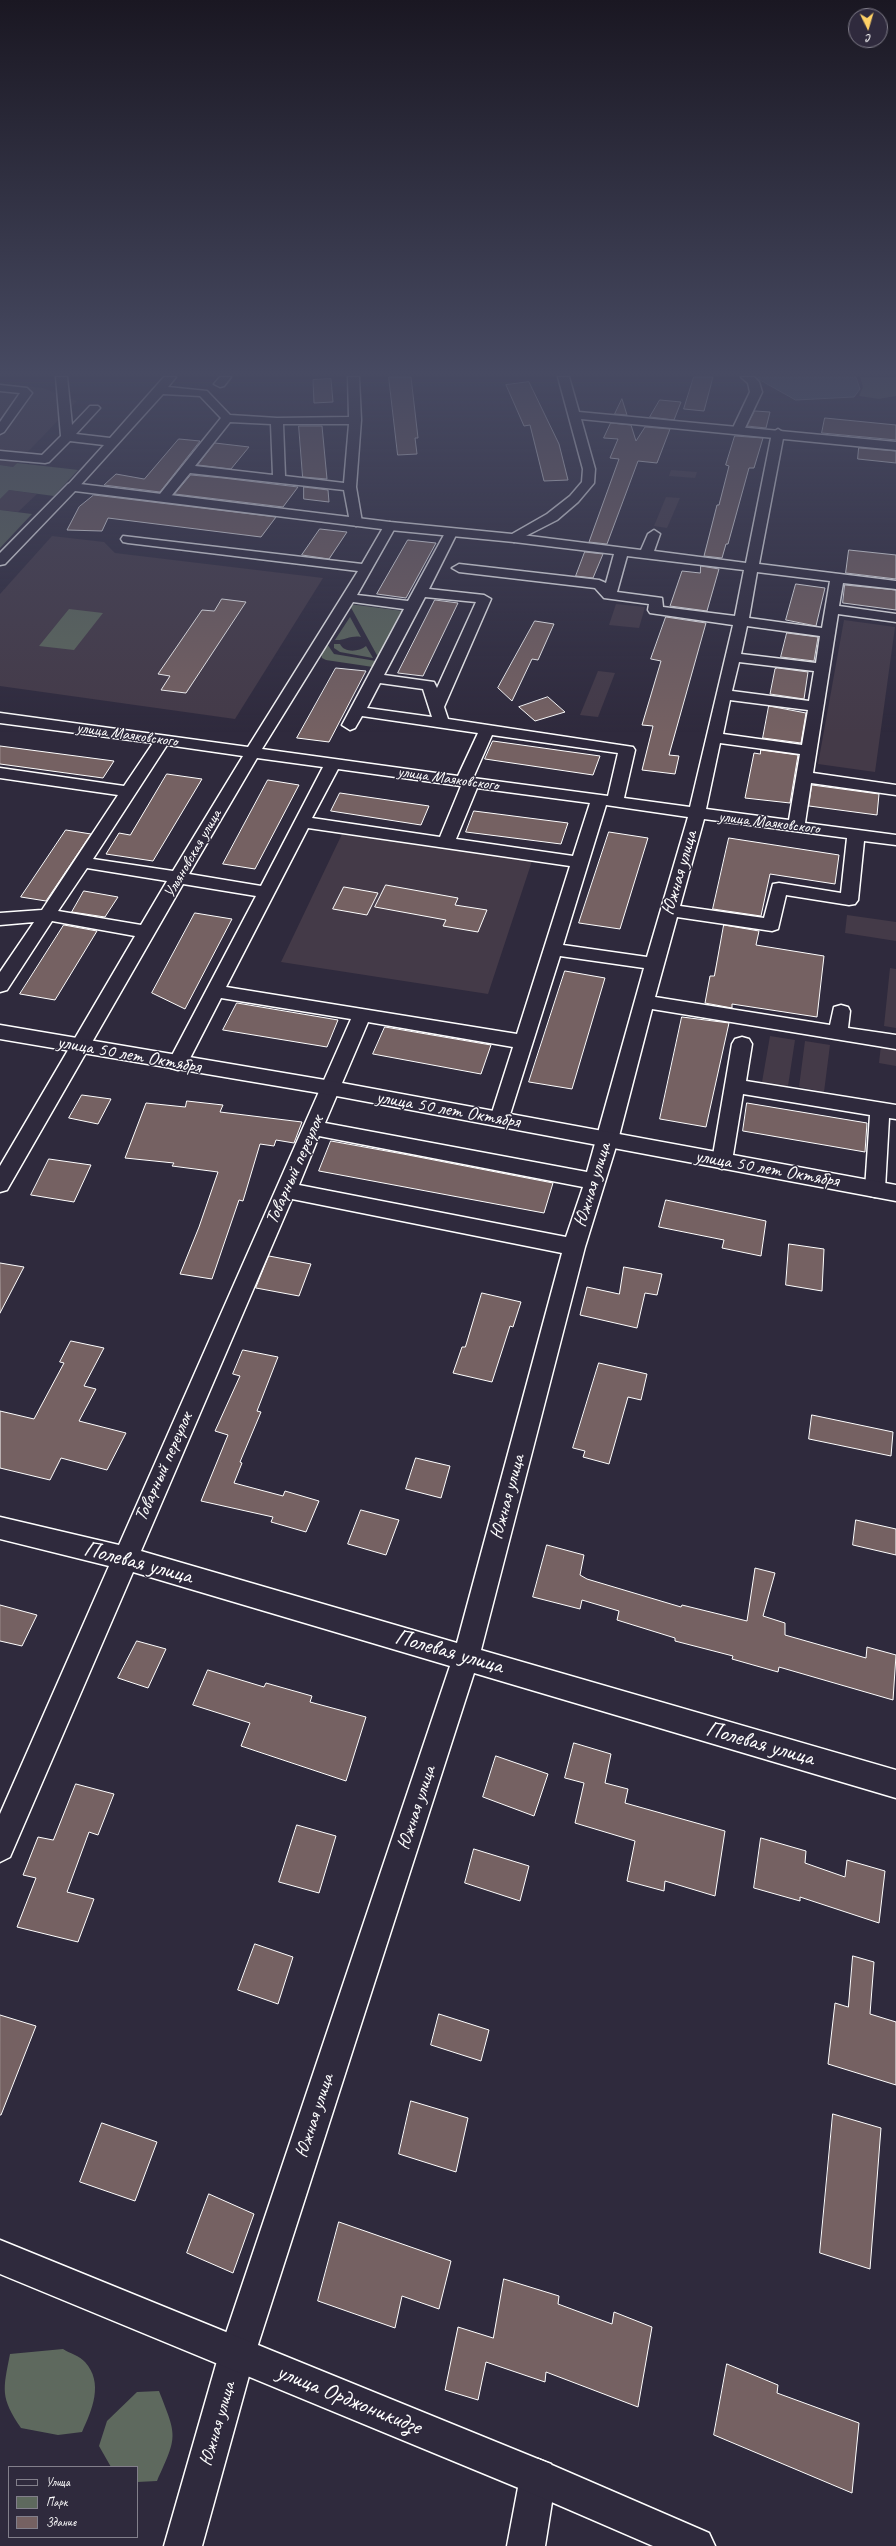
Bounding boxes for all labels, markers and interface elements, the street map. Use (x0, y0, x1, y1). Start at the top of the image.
north arrow (848, 8, 888, 48)
text: С (866, 32, 872, 46)
street label: улица Маяковского (75, 718, 179, 752)
street label: улица Маяковского (396, 762, 500, 796)
street label: Ульяновская улица (160, 806, 226, 902)
street label: улица Маяковского (717, 807, 821, 839)
street label: Южная улица (657, 828, 703, 918)
street label: улица 50 лет Октября (55, 1031, 203, 1079)
street label: улица 50 лет Октября (374, 1086, 522, 1134)
street label: Товарный переулок (261, 1112, 329, 1228)
street label: Южная улица (569, 1140, 617, 1230)
street label: улица 50 лет Октября (693, 1145, 841, 1193)
street label: Товарный переулок (130, 1409, 198, 1525)
street label: Южная улица (486, 1452, 530, 1542)
street label: Полевая улица (81, 1535, 195, 1591)
street label: Полевая улица (392, 1623, 506, 1681)
street label: Полевая улица (703, 1715, 817, 1773)
street label: Южная улица (393, 1763, 441, 1853)
street label: Южная улица (291, 2071, 339, 2161)
street label: улица Орджоникидзе (273, 2358, 425, 2442)
street label: Южная улица (195, 2379, 241, 2469)
legend (8, 2466, 138, 2538)
text: Улица (46, 2474, 70, 2490)
text: Парк (46, 2494, 67, 2510)
text: Здание (46, 2514, 76, 2530)

